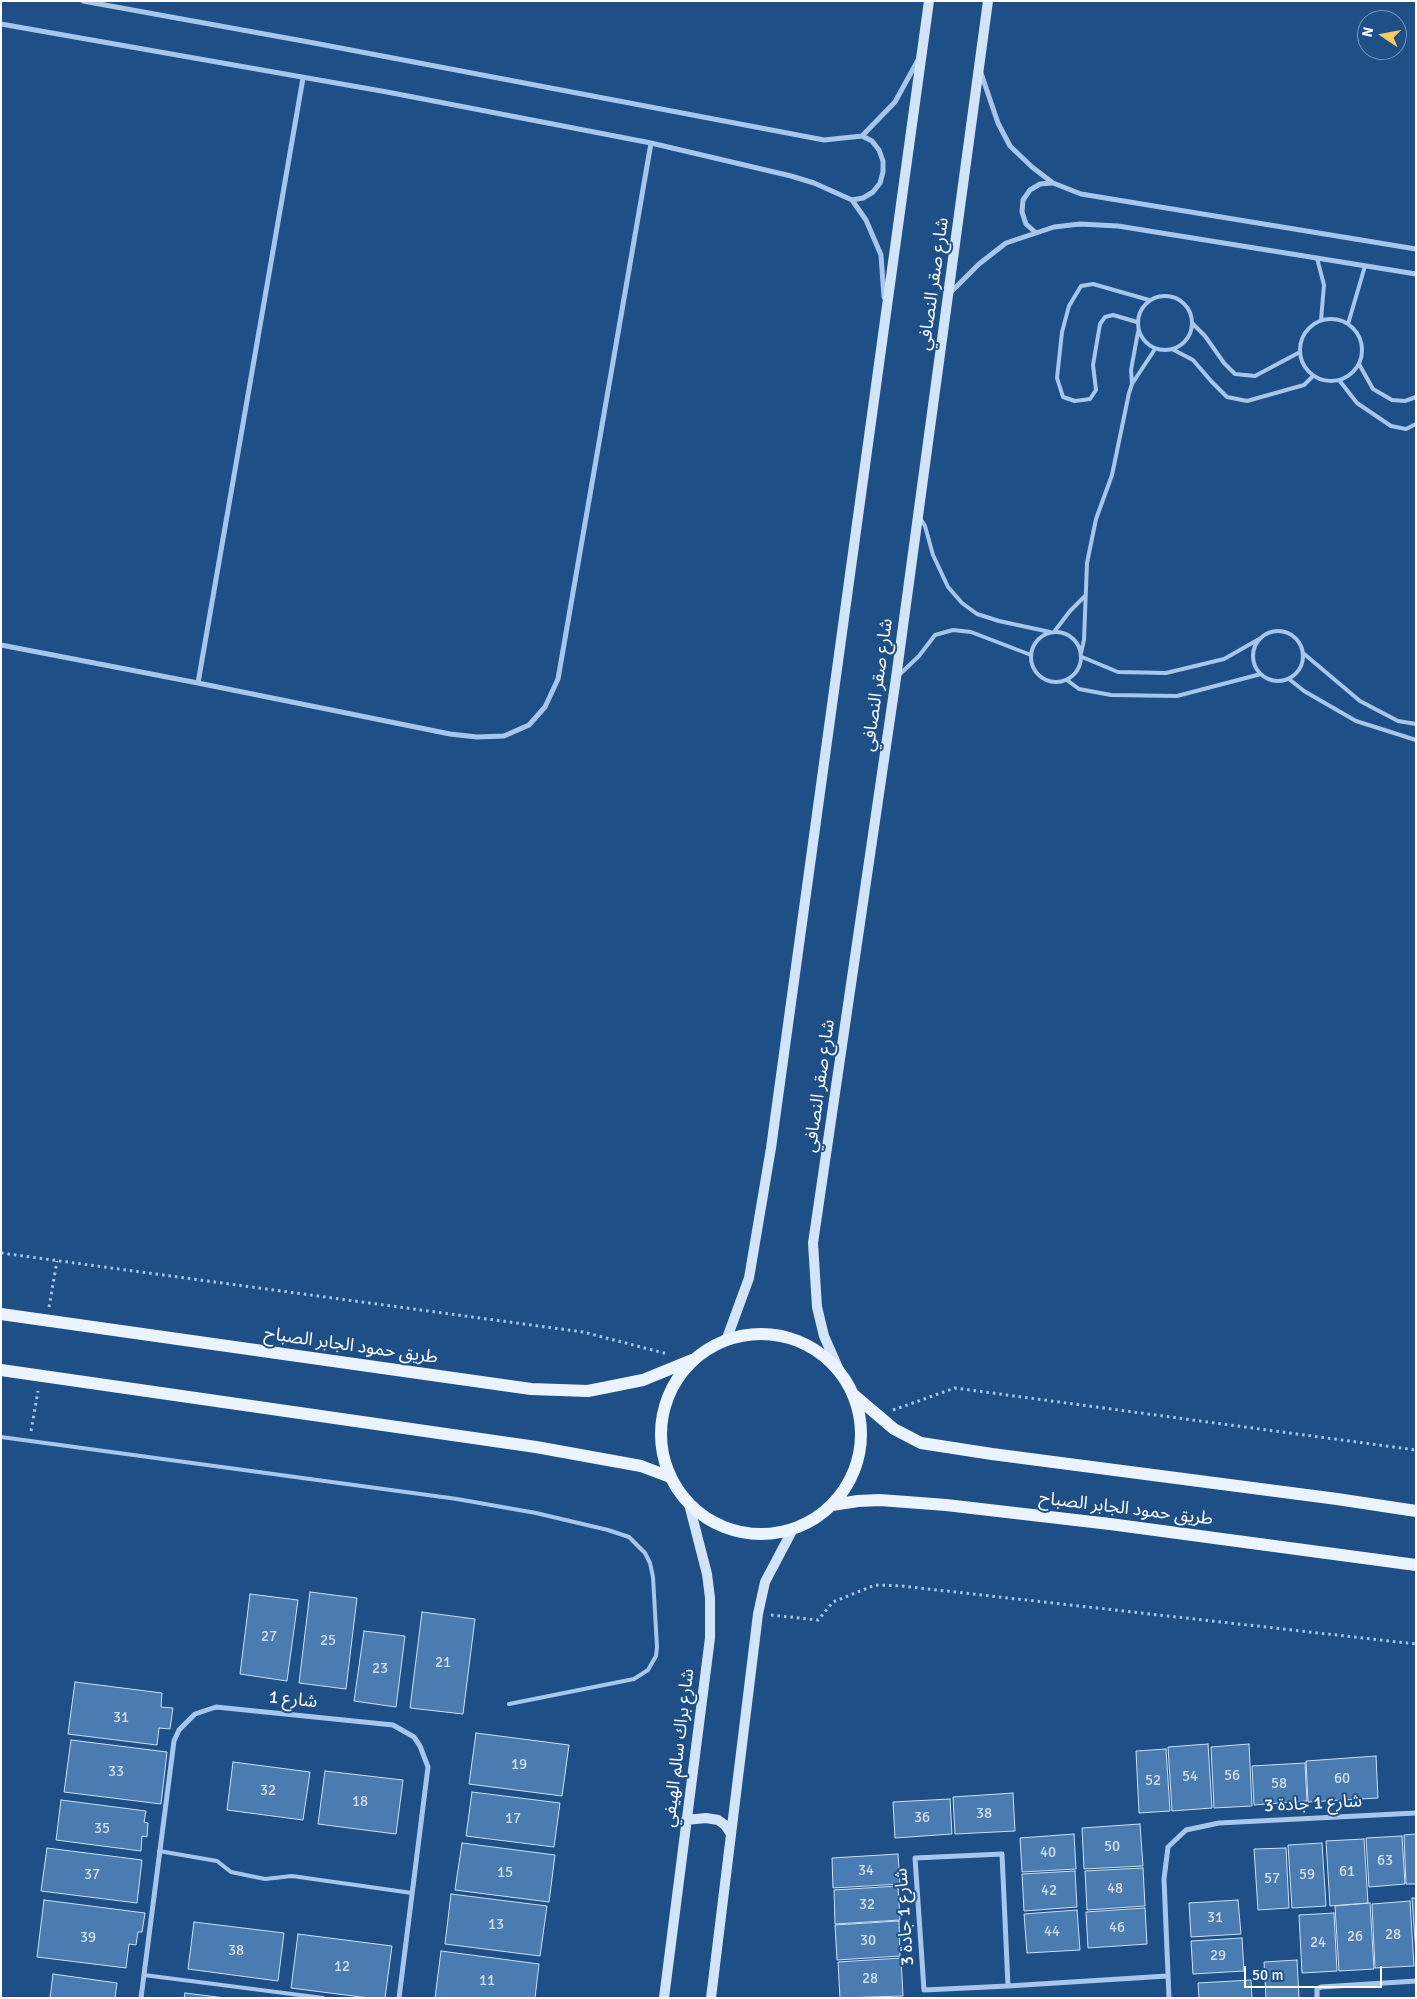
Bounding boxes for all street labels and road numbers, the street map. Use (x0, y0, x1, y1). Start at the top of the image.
street label: شارع صقر النصافي (914, 216, 954, 352)
street label: شارع صقر النصافي (858, 617, 898, 753)
street label: شارع صقر النصافي (800, 1018, 840, 1154)
street label: طريق حمود الجابر الصباح (263, 1323, 439, 1369)
street label: طريق حمود الجابر الصباح (1038, 1488, 1214, 1530)
street label: شارع براك سالم الهيفي (659, 1667, 699, 1829)
street label: شارع 1 (268, 1687, 318, 1713)
street label: شارع 1 جادة 3 (1263, 1791, 1363, 1817)
street label: شارع 1 جادة 3 (891, 1867, 919, 1967)

